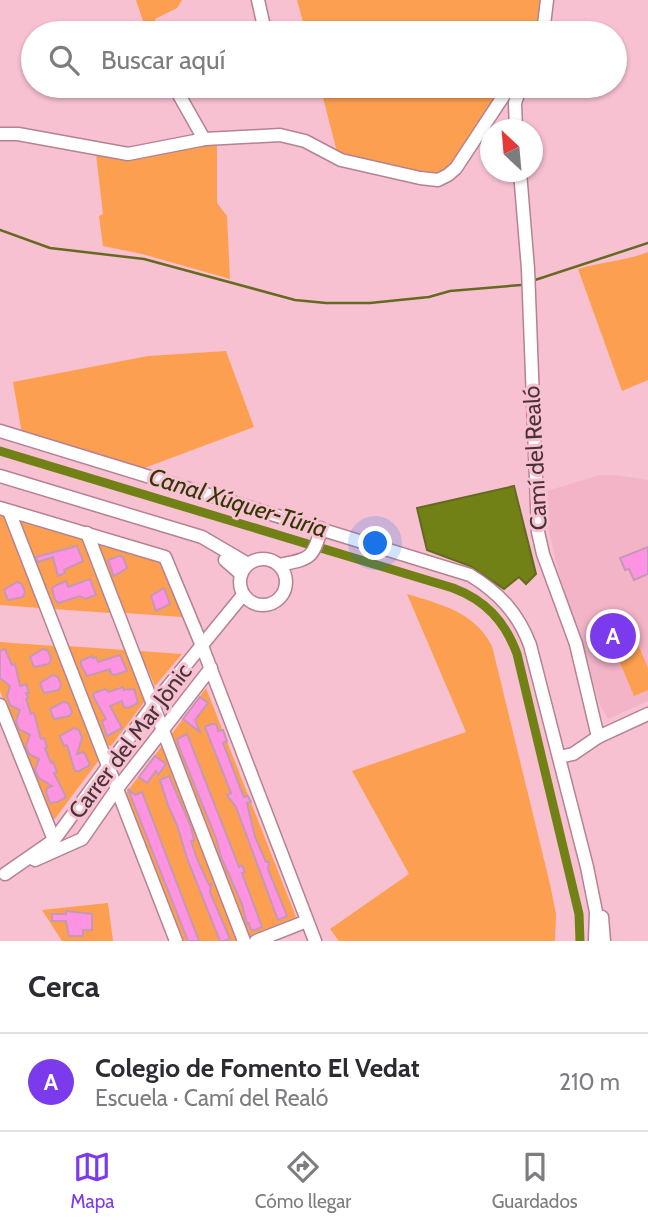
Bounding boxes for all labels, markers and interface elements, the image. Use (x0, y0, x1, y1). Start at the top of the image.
search box (21, 21, 627, 98)
icon: search (45, 41, 83, 79)
text: Buscar aquí (101, 44, 225, 76)
north arrow (480, 119, 543, 182)
street label: Camí del Realó (517, 385, 553, 531)
water label: Canal Xúquer-Túria (145, 462, 331, 543)
your location (358, 526, 392, 560)
pin: A (590, 610, 636, 662)
street label: Carrer del Mar Jònic (62, 658, 198, 824)
text: Cerca (28, 968, 100, 1005)
text: Colegio de Fomento El Vedat (95, 1052, 420, 1084)
text: A (44, 1068, 58, 1096)
text: 210 m (559, 1068, 620, 1096)
text: Escuela · Camí del Realó (95, 1084, 329, 1112)
tab: Mapa (70, 1148, 114, 1213)
tab: Cómo llegar (255, 1148, 351, 1213)
tab: Guardados (492, 1148, 578, 1213)

